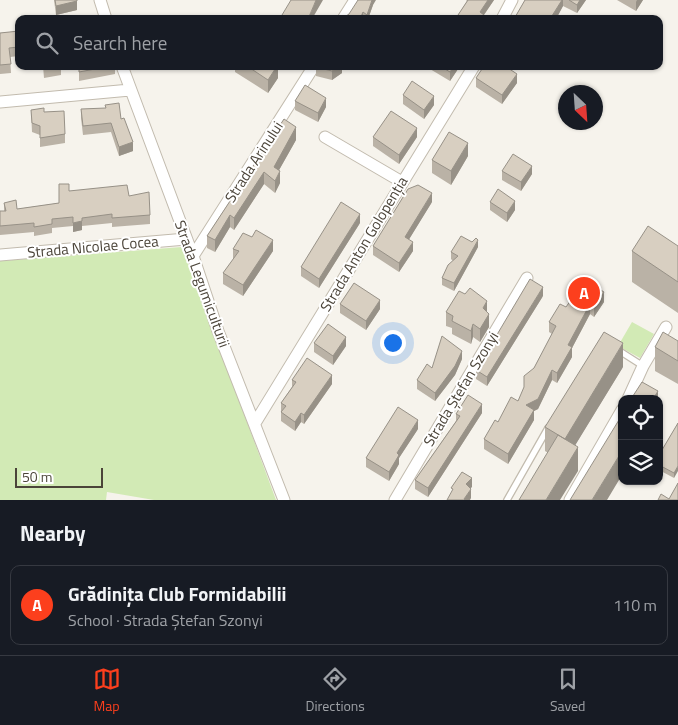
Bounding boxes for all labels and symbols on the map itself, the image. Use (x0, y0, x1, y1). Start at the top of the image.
north arrow (558, 85, 603, 130)
street label: Strada Arinului (219, 117, 289, 207)
street label: Strada Anton Golopenția (314, 171, 413, 316)
street label: Strada Legumiculturii (169, 217, 236, 351)
street label: Strada Nicolae Cocea (26, 229, 160, 264)
pin: A (568, 274, 600, 312)
street label: Strada Ștefan Szonyi (417, 327, 504, 451)
your location (380, 330, 406, 356)
scale bar (15, 465, 102, 488)

